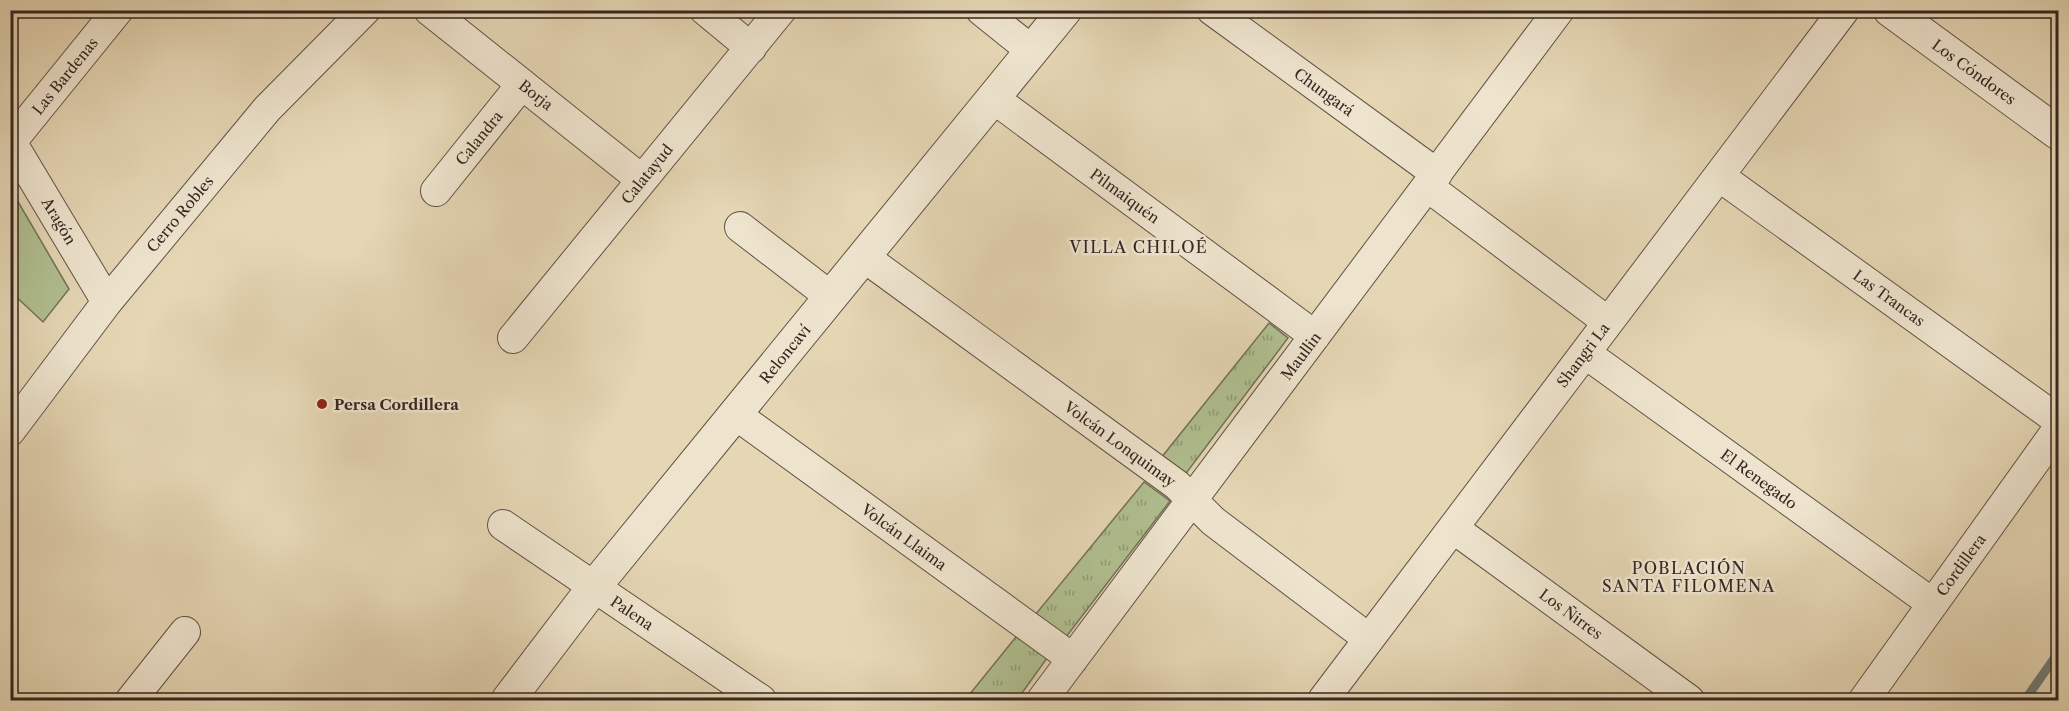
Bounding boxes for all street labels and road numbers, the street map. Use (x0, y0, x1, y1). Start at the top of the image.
street label: Las Bardenas (28, 33, 102, 119)
street label: Los Cóndores (1928, 35, 2020, 109)
street label: Chungará (1290, 64, 1358, 120)
street label: Borja (515, 76, 557, 114)
street label: Calandra (451, 107, 507, 169)
street label: Calatayud (617, 140, 677, 208)
street label: Pilmaiquén (1086, 164, 1164, 228)
street label: Cerro Robles (142, 172, 218, 256)
street label: Aragón (37, 193, 81, 249)
street label: Las Trancas (1849, 266, 1929, 330)
street label: Shangri La (1552, 319, 1614, 391)
street label: Reloncaví (755, 320, 815, 387)
street label: Maullin (1277, 328, 1326, 384)
street label: Volcán Lonquimay (1060, 397, 1180, 491)
street label: El Renegado (1717, 445, 1801, 513)
street label: Volcán Llaima (857, 499, 950, 574)
street label: Cordillera (1932, 530, 1990, 600)
street label: Los Ñirres (1536, 585, 1606, 643)
street label: Palena (607, 592, 657, 634)

